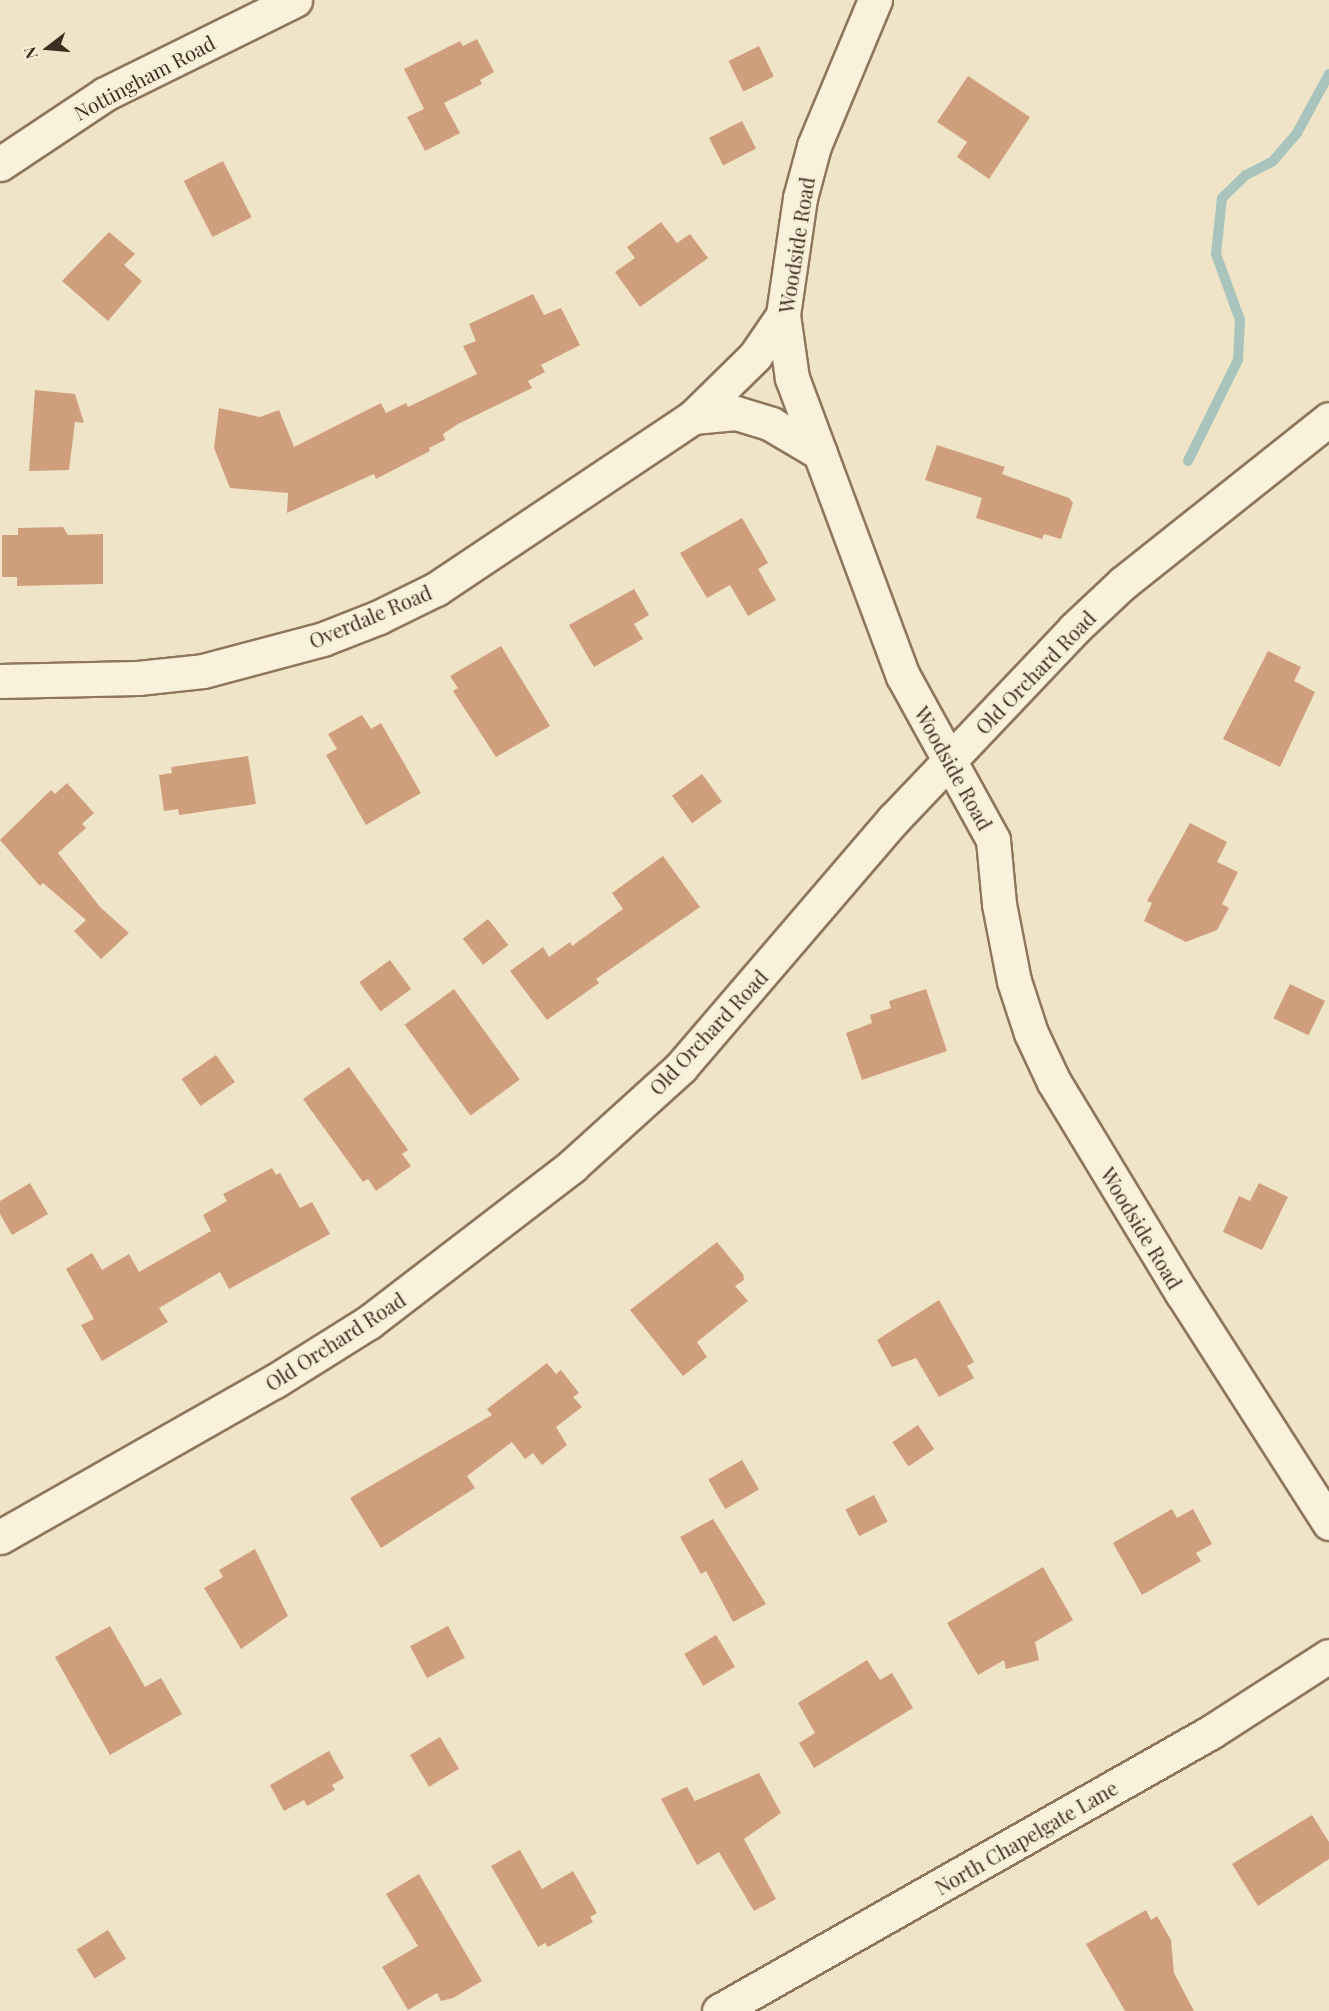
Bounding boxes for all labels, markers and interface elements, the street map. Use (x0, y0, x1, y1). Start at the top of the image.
north arrow (18, 18, 78, 78)
street label: Nottingham Road (69, 30, 219, 124)
text: N (19, 45, 42, 62)
street label: Woodside Road (773, 175, 819, 315)
street label: Overdale Road (305, 579, 435, 653)
street label: Old Orchard Road (970, 605, 1100, 739)
street label: Woodside Road (910, 702, 998, 834)
street label: Old Orchard Road (644, 965, 772, 1099)
street label: Woodside Road (1096, 1163, 1188, 1293)
street label: Old Orchard Road (260, 1287, 410, 1395)
street label: North Chapelgate Lane (931, 1775, 1121, 1899)

